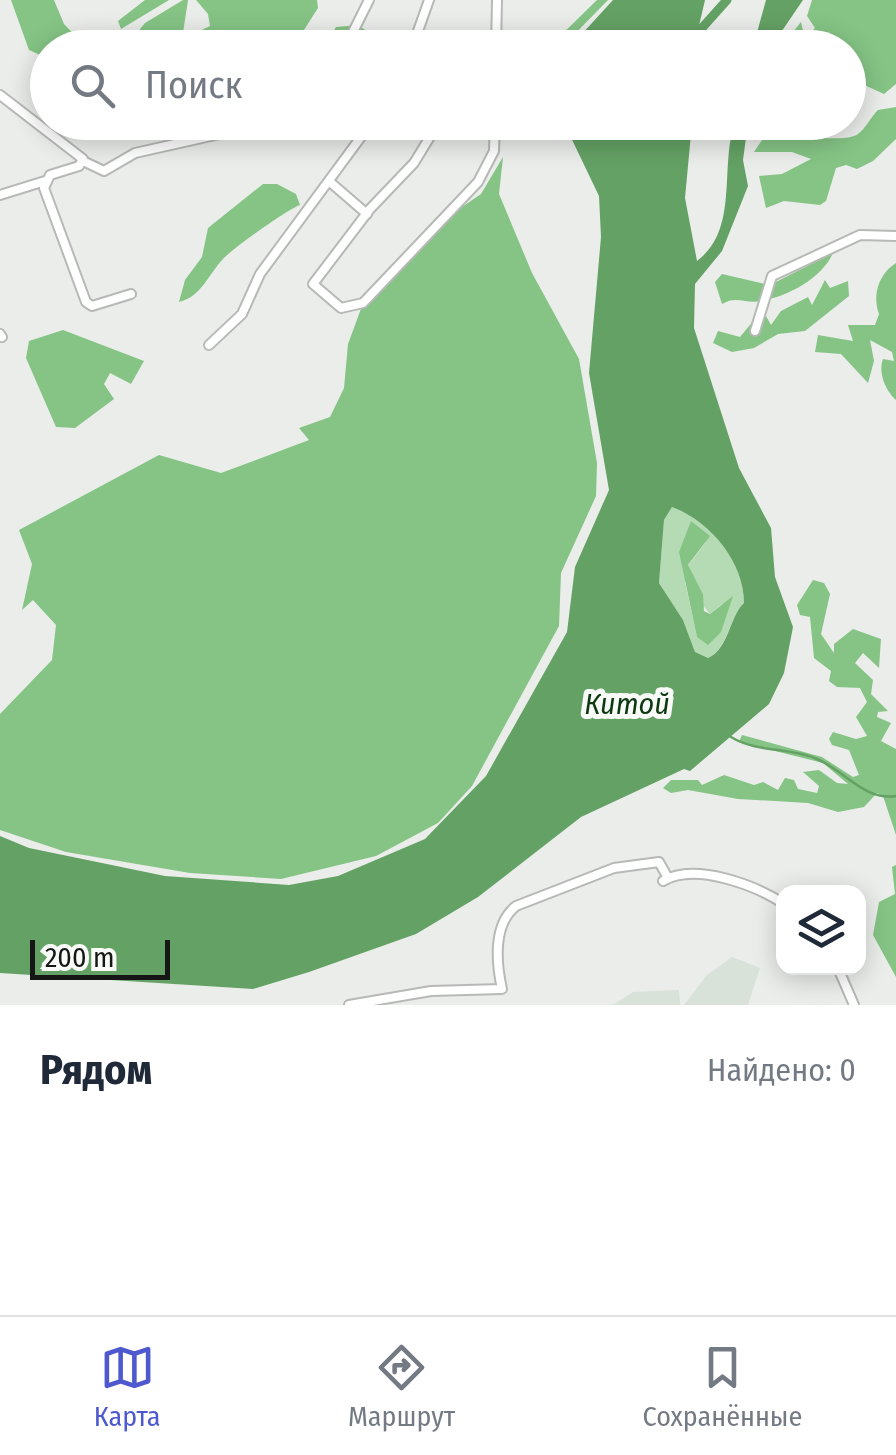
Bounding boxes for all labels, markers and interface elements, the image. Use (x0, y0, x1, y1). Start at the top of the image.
search box (30, 30, 866, 140)
icon: search (65, 58, 120, 113)
text: Поиск (145, 62, 242, 108)
water label: Китой (584, 686, 670, 722)
map controls (776, 885, 866, 975)
button: layers (776, 885, 866, 975)
scale bar (30, 935, 170, 980)
text: 200 m (45, 941, 115, 974)
text: Рядом (40, 1045, 152, 1095)
text: Найдено: 0 (707, 1051, 856, 1089)
tab: Карта (94, 1340, 161, 1433)
tab: Маршрут (348, 1340, 455, 1433)
tab: Сохранённые (642, 1340, 802, 1433)

